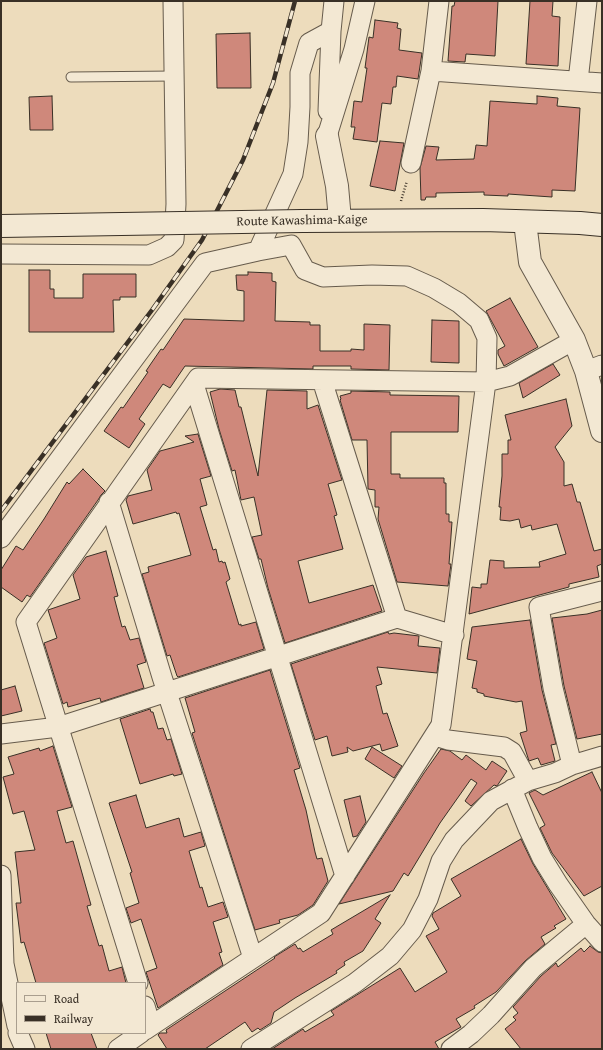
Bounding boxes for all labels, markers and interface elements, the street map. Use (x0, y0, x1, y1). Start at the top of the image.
street label: Route Kawashima-Kaige (236, 212, 368, 230)
legend (16, 982, 146, 1034)
text: Road (54, 990, 79, 1007)
text: Railway (54, 1010, 93, 1027)

